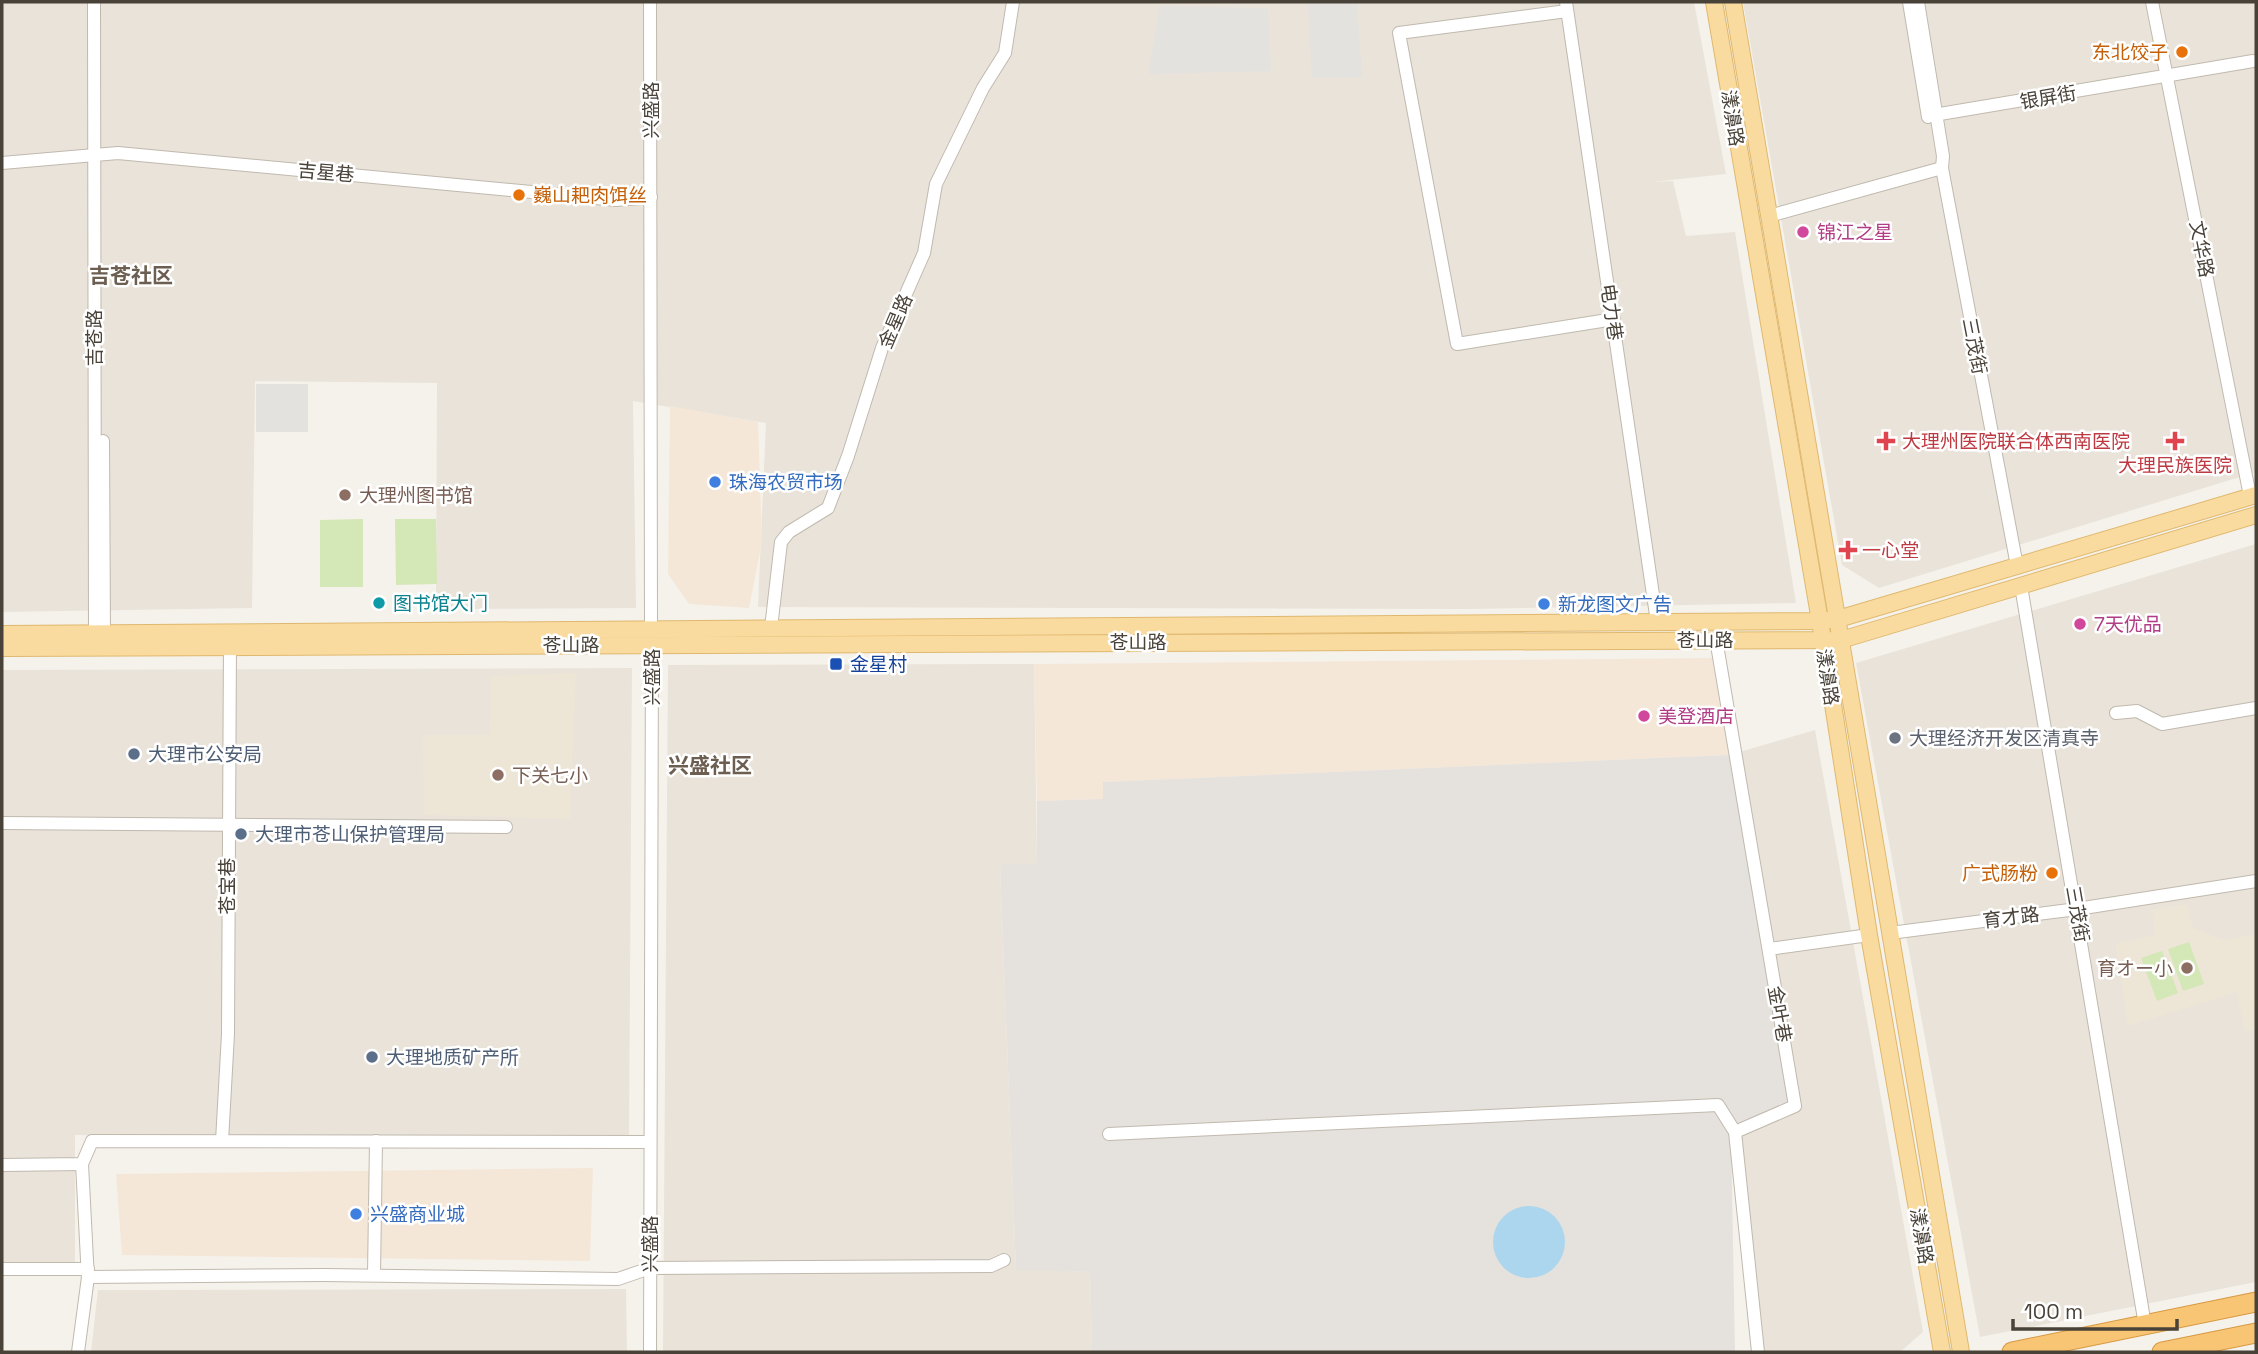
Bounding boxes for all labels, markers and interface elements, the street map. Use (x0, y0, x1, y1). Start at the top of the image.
place label: 东北饺子 (2092, 40, 2168, 65)
marker: 东北饺子 (2174, 44, 2190, 60)
street label: 银屏街 (2018, 80, 2078, 115)
street label: 兴盛路 (639, 81, 664, 139)
street label: 漾濞路 (1716, 88, 1749, 148)
street label: 吉星巷 (296, 158, 355, 187)
place label: 巍山耙肉饵丝 (533, 183, 647, 208)
marker: 巍山耙肉饵丝 (511, 187, 527, 203)
street label: 文华路 (2184, 219, 2219, 279)
place label: 锦江之星 (1817, 220, 1893, 245)
marker: 锦江之星 (1795, 224, 1811, 240)
district label: 吉苍社区 (89, 262, 173, 289)
street label: 电力巷 (1595, 282, 1628, 342)
street label: 金星路 (873, 290, 918, 352)
street label: 吉苍路 (82, 309, 107, 367)
street label: 三茂街 (1957, 316, 1992, 376)
place label: 大理州医院联合体西南医院 (1902, 429, 2130, 454)
marker: 大理州医院联合体西南医院 (1876, 431, 1896, 451)
marker: 大理民族医院 (2165, 431, 2185, 451)
place label: 大理民族医院 (2118, 453, 2232, 478)
place label: 珠海农贸市场 (729, 470, 843, 495)
marker: 珠海农贸市场 (707, 474, 723, 490)
place label: 大理州图书馆 (359, 483, 473, 508)
marker: 大理州图书馆 (337, 487, 353, 503)
place label: 一心堂 (1862, 538, 1919, 563)
marker: 一心堂 (1840, 542, 1856, 558)
place label: 图书馆大门 (393, 591, 488, 616)
place label: 新龙图文广告 (1558, 592, 1672, 617)
marker: 图书馆大门 (371, 595, 387, 611)
marker: 新龙图文广告 (1536, 596, 1552, 612)
place label: 7天优品 (2094, 612, 2162, 637)
marker: 7天优品 (2072, 616, 2088, 632)
street label: 苍山路 (1676, 628, 1734, 653)
street label: 苍山路 (1109, 630, 1167, 655)
street label: 苍山路 (542, 633, 600, 658)
street label: 漾濞路 (1811, 647, 1844, 707)
street label: 兴盛路 (640, 648, 665, 706)
place label: 金星村 (850, 652, 907, 677)
marker: 金星村 (828, 656, 844, 672)
place label: 美登酒店 (1658, 704, 1734, 729)
marker: 美登酒店 (1636, 708, 1652, 724)
place label: 大理经济开发区清真寺 (1909, 726, 2099, 751)
marker: 大理经济开发区清真寺 (1887, 730, 1903, 746)
place label: 大理市公安局 (148, 742, 262, 767)
marker: 大理市公安局 (126, 746, 142, 762)
district label: 兴盛社区 (668, 752, 752, 779)
place label: 下关七小 (512, 763, 588, 788)
marker: 下关七小 (490, 767, 506, 783)
place label: 大理市苍山保护管理局 (255, 822, 445, 847)
marker: 大理市苍山保护管理局 (233, 826, 249, 842)
street label: 苍宝巷 (215, 857, 240, 915)
place label: 广式肠粉 (1962, 861, 2038, 886)
marker: 广式肠粉 (2044, 865, 2060, 881)
street label: 三茂街 (2060, 884, 2095, 944)
street label: 育才路 (1981, 902, 2041, 933)
place label: 育オー小 (2097, 956, 2173, 981)
marker: 育オー小 (2179, 960, 2195, 976)
street label: 金叶巷 (1762, 984, 1797, 1044)
place label: 大理地质矿产所 (386, 1045, 519, 1070)
marker: 大理地质矿产所 (364, 1049, 380, 1065)
place label: 兴盛商业城 (370, 1202, 465, 1227)
marker: 兴盛商业城 (348, 1206, 364, 1222)
street label: 漾濞路 (1904, 1206, 1939, 1266)
street label: 兴盛路 (638, 1215, 663, 1273)
scale bar (2013, 1288, 2178, 1332)
text: 100 m (2024, 1298, 2083, 1325)

